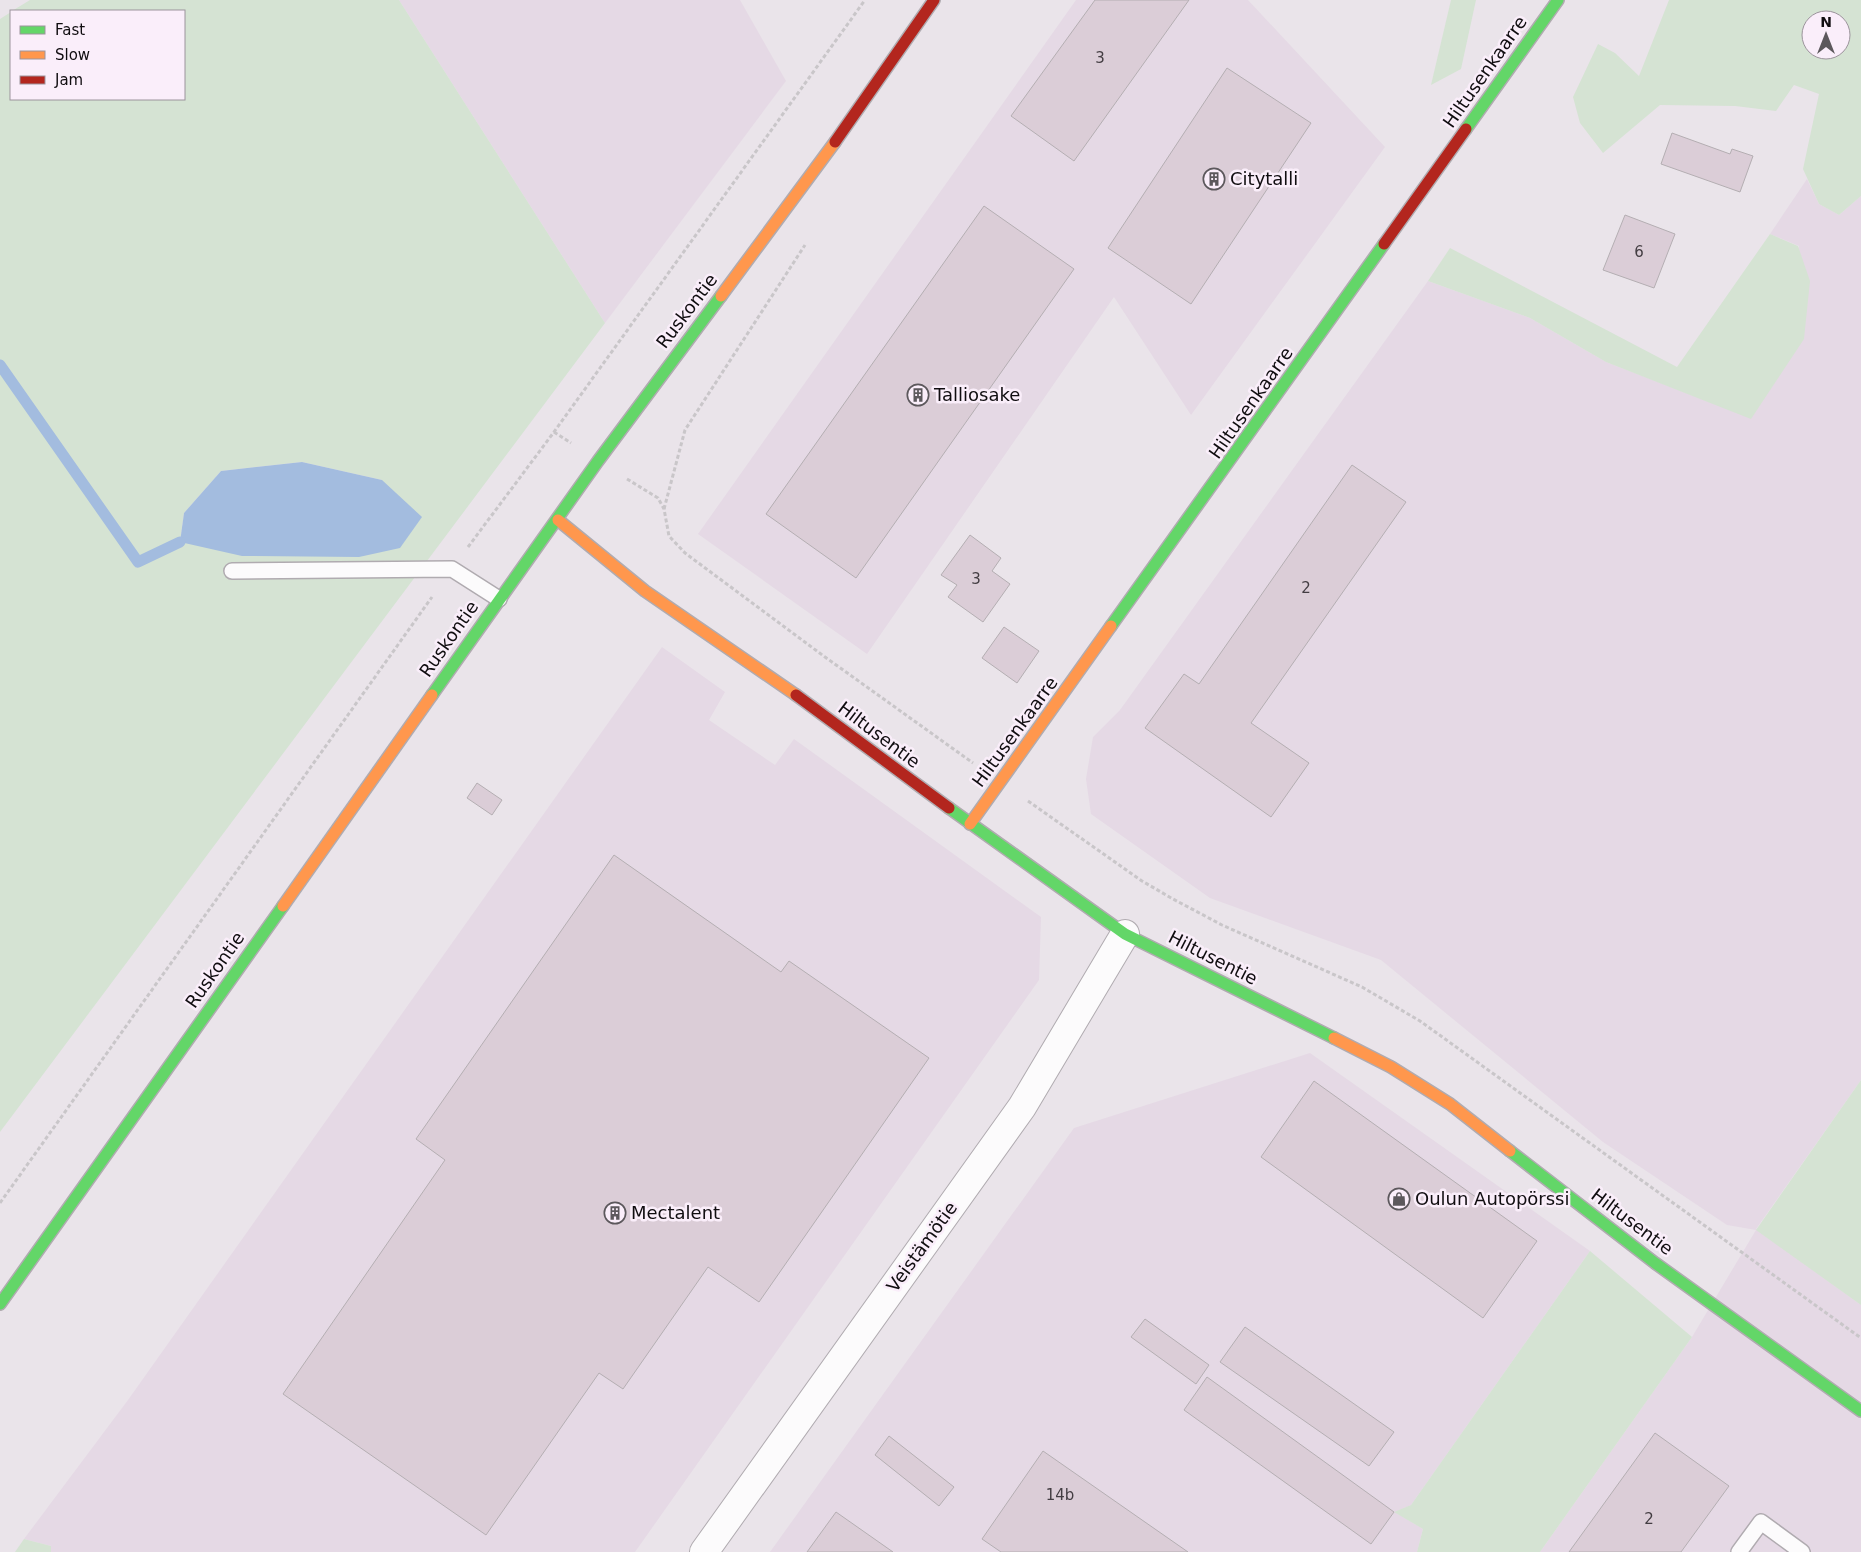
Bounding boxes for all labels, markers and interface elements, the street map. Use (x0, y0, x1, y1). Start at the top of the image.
legend (10, 10, 185, 100)
north arrow (1801, 10, 1851, 60)
street label: Hiltusenkaarre (1438, 12, 1531, 131)
text: N (1820, 14, 1832, 30)
text: Fast (55, 21, 85, 39)
text: Slow (55, 46, 90, 64)
house number: 3 (1095, 49, 1105, 67)
text: Jam (54, 71, 83, 89)
building icon: Citytalli (1202, 167, 1226, 191)
place label: Citytalli (1230, 168, 1298, 189)
house number: 6 (1634, 243, 1644, 261)
street label: Ruskontie (652, 269, 721, 352)
street label: Hiltusenkaarre (1204, 343, 1297, 462)
building icon: Talliosake (906, 383, 930, 407)
place label: Talliosake (933, 384, 1020, 405)
house number: 3 (971, 570, 981, 588)
house number: 2 (1301, 579, 1311, 597)
street label: Ruskontie (415, 597, 482, 681)
street label: Hiltusenkaarre (968, 672, 1062, 791)
street label: Hiltusentie (834, 697, 924, 772)
street label: Hiltusentie (1165, 926, 1261, 989)
street label: Ruskontie (181, 928, 248, 1012)
street label: Hiltusentie (1587, 1184, 1677, 1259)
shop icon: Oulun Autopörssi (1387, 1187, 1411, 1211)
place label: Oulun Autopörssi (1415, 1188, 1570, 1209)
street label: Veistämötie (882, 1198, 961, 1296)
building icon: Mectalent (603, 1201, 627, 1225)
place label: Mectalent (631, 1202, 720, 1223)
house number: 14b (1046, 1486, 1074, 1504)
house number: 2 (1644, 1510, 1654, 1528)

